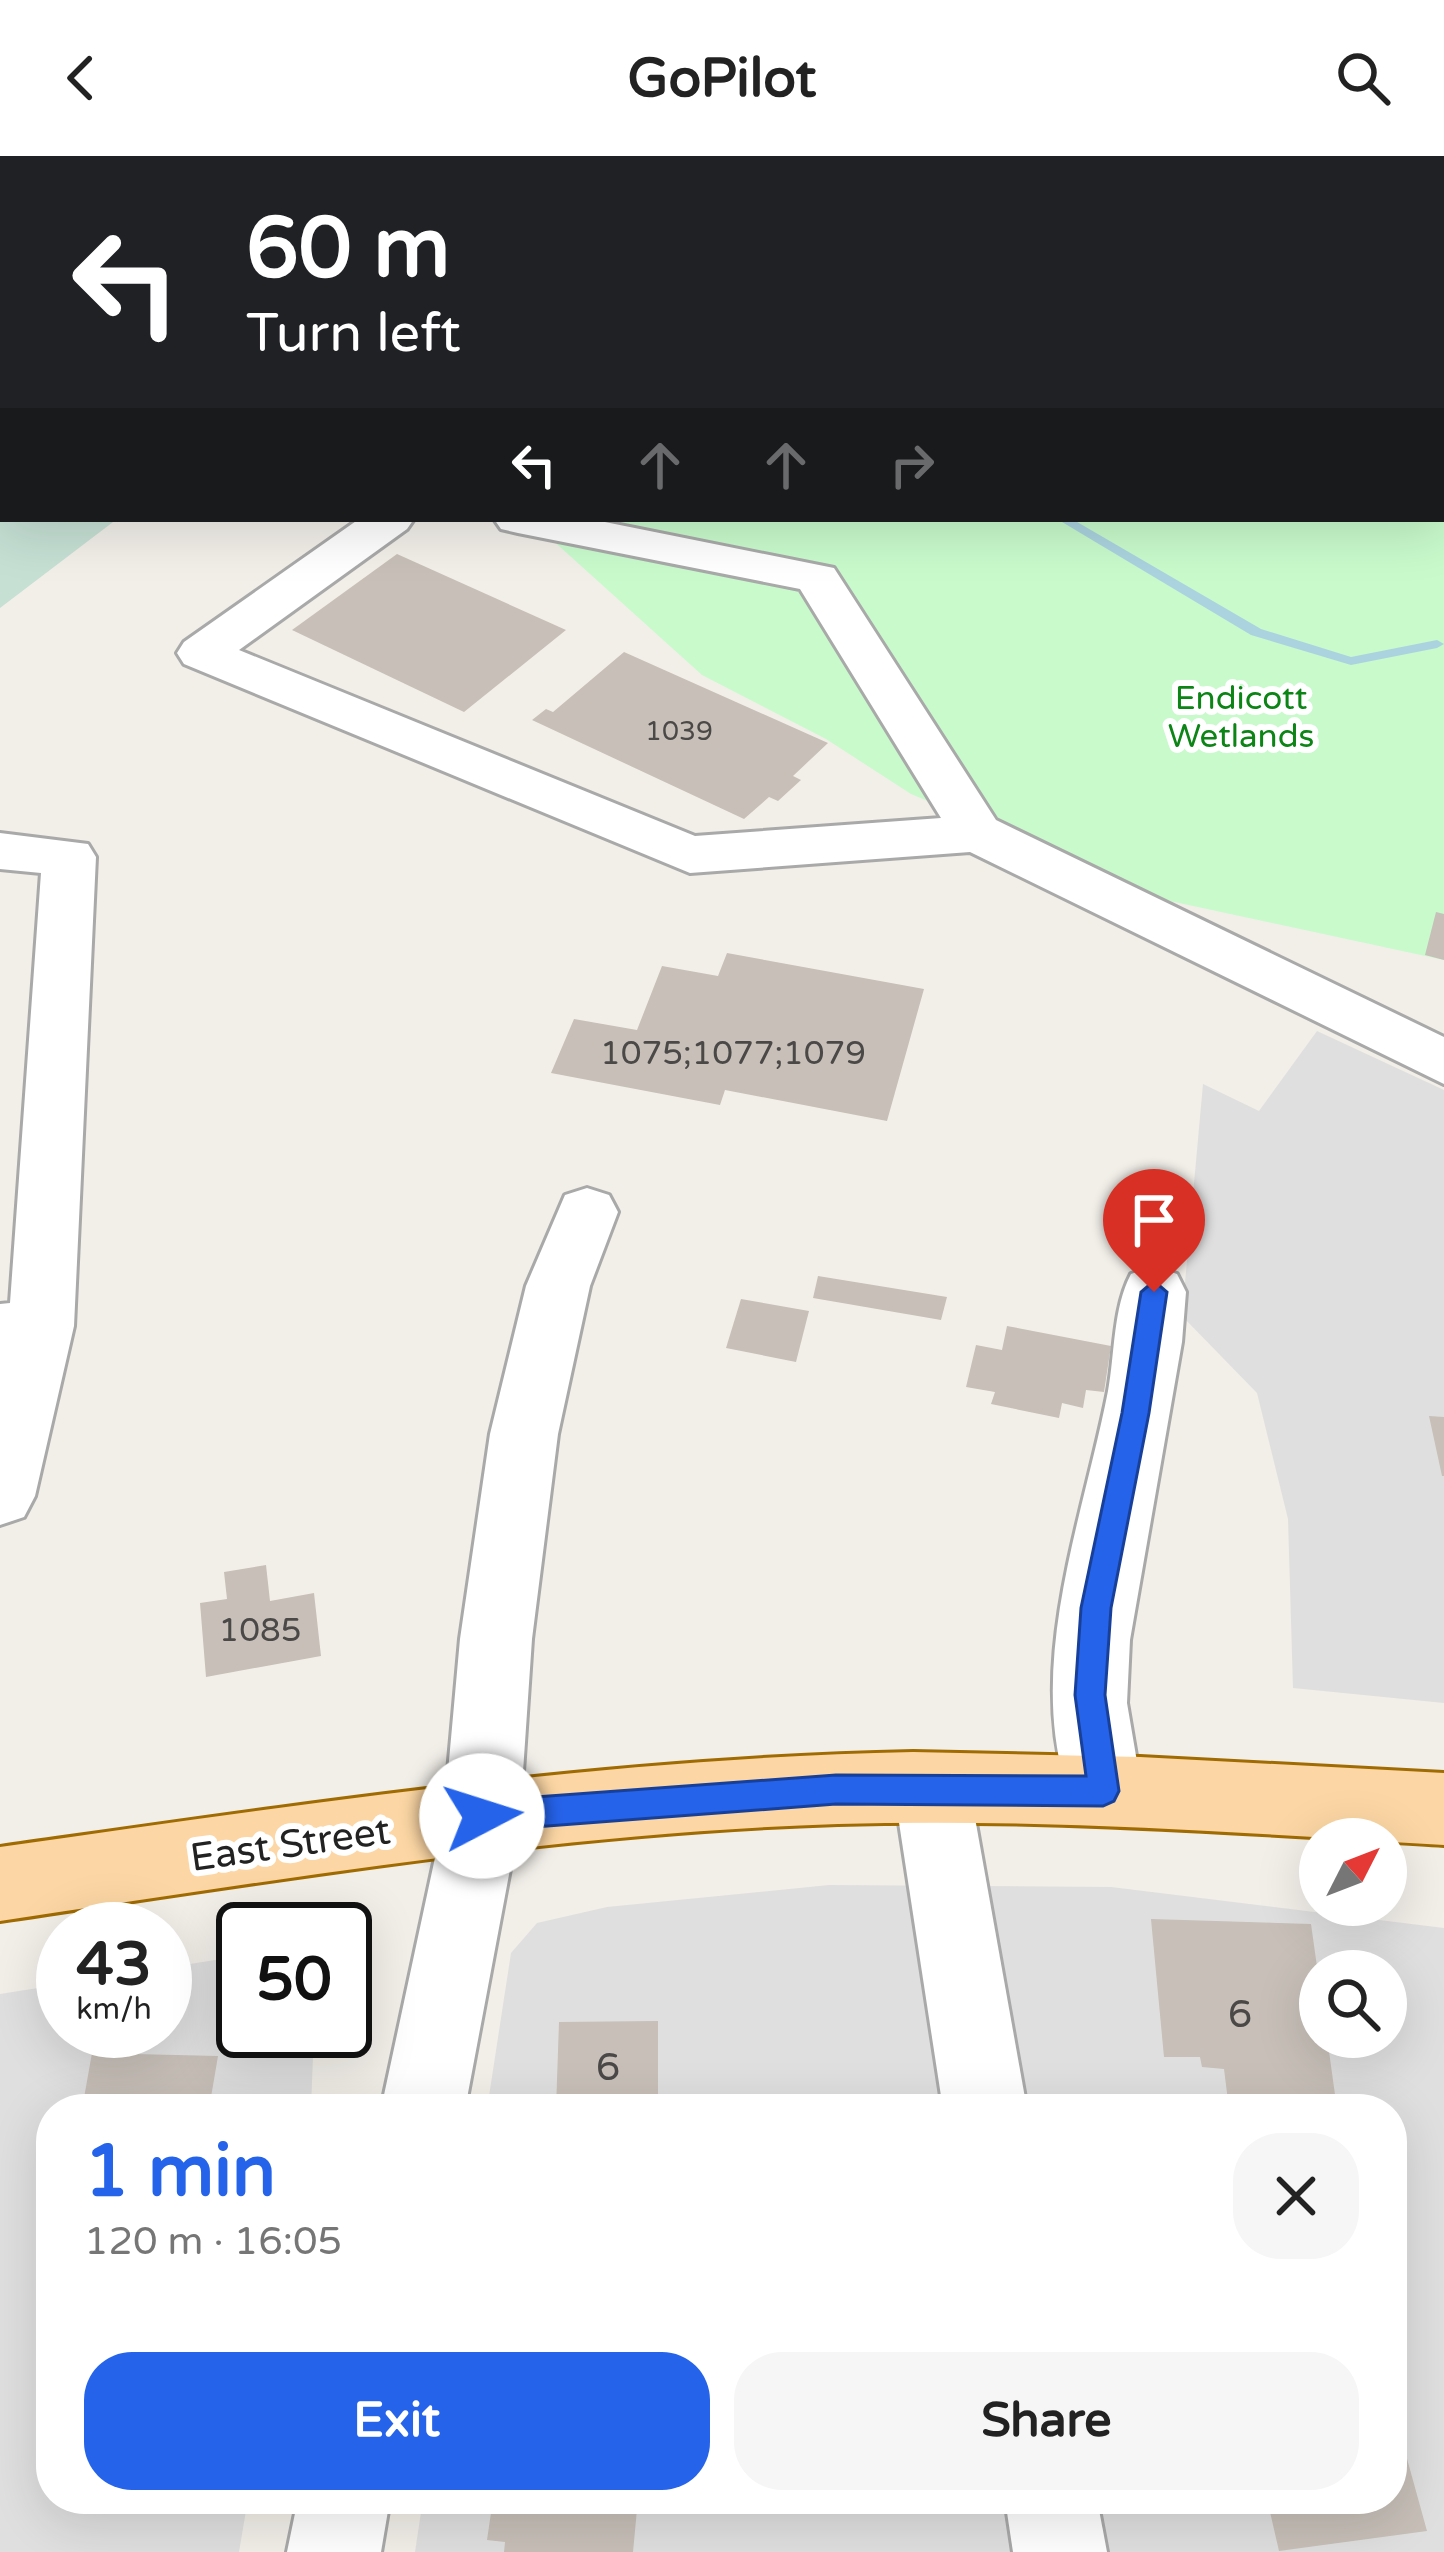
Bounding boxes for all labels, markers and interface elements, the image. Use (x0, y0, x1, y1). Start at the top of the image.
icon: back (48, 45, 114, 111)
icon: search (1330, 45, 1396, 111)
text: GoPilot (628, 46, 816, 111)
text: 60 m (246, 199, 450, 300)
icon: left (48, 204, 204, 360)
text: Turn left (246, 301, 461, 366)
icon: left (501, 432, 567, 498)
icon: ahead (627, 432, 693, 498)
icon: ahead (753, 432, 819, 498)
icon: right (879, 432, 945, 498)
park label: Endicott Wetlands (1168, 679, 1314, 756)
house number: 1039 (645, 715, 713, 748)
house number: 1075;1077;1079 (600, 1034, 866, 1073)
pin (1103, 1169, 1205, 1292)
icon: arrive (1121, 1187, 1187, 1253)
house number: 1085 (219, 1611, 301, 1650)
position arrow (419, 1753, 545, 1879)
street label: East Street (187, 1807, 393, 1882)
north arrow (1299, 1818, 1407, 1926)
map controls (1299, 1818, 1407, 2058)
speed limit sign: 50 (216, 1902, 372, 2058)
text: 43 (76, 1929, 152, 2001)
button: search (1299, 1950, 1407, 2058)
text: km/h (76, 1991, 152, 2028)
house number: 6 (1228, 1991, 1252, 2038)
house number: 6 (596, 2044, 620, 2091)
text: 1 min (84, 2129, 276, 2216)
button: close (1233, 2133, 1359, 2259)
text: 120 m · 16:05 (84, 2218, 342, 2265)
button: Exit (84, 2352, 710, 2490)
button: Share (734, 2352, 1359, 2490)

